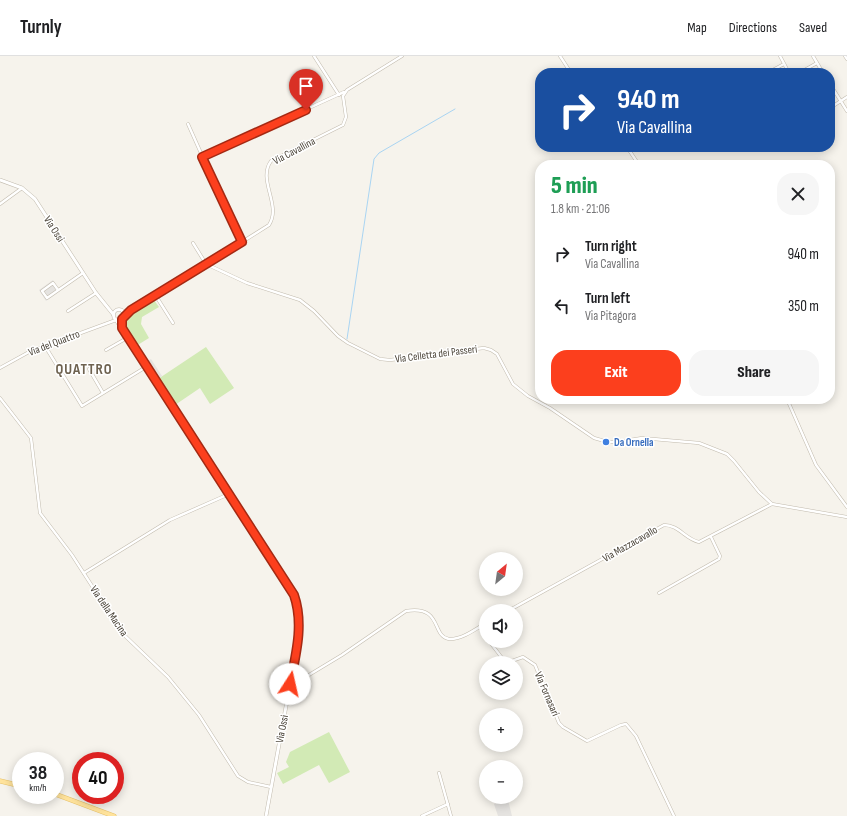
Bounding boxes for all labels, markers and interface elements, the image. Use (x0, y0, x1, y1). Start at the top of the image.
text: Turnly (20, 16, 62, 39)
text: Map (687, 19, 707, 36)
text: Directions (729, 19, 777, 36)
text: Saved (799, 19, 827, 36)
pin (289, 69, 323, 110)
icon: arrive (295, 75, 317, 97)
text: 940 m (617, 83, 680, 116)
icon: right (551, 84, 603, 136)
text: Via Cavallina (617, 117, 692, 138)
street label: Via Cavallina (271, 134, 317, 168)
text: 5 min (551, 171, 598, 200)
button: close (777, 173, 819, 215)
text: 1.8 km · 21:06 (551, 201, 610, 217)
street label: Via Ossi (41, 214, 67, 244)
text: Turn right (585, 237, 637, 256)
icon: right (551, 243, 573, 265)
text: 940 m (787, 245, 819, 264)
text: Via Cavallina (585, 256, 639, 272)
text: Turn left (585, 289, 630, 308)
icon: left (551, 295, 573, 317)
text: 350 m (788, 297, 819, 316)
text: Via Pitagora (585, 308, 636, 324)
street label: Via del Quattro (26, 327, 82, 359)
street label: Via Celletta dei Passeri (394, 343, 478, 365)
button: Exit (551, 350, 681, 396)
button: Share (689, 350, 819, 396)
district label: QUATTRO (55, 360, 113, 379)
place label: Da Ornella (614, 436, 654, 449)
marker: Da Ornella (601, 437, 611, 447)
street label: Via Mazzacavallo (600, 523, 660, 565)
north arrow (479, 552, 523, 596)
map controls (479, 552, 523, 804)
street label: Via della Macina (87, 583, 131, 639)
button: sound (479, 604, 523, 648)
button: layers (479, 656, 523, 700)
position arrow (269, 663, 311, 705)
street label: Via Fornasari (532, 670, 562, 718)
button: + (479, 708, 523, 752)
street label: Via Ossi (273, 714, 291, 744)
speed limit sign: 40 (72, 752, 124, 804)
button: − (479, 760, 523, 804)
text: 38 (29, 761, 47, 785)
text: km/h (29, 782, 47, 794)

